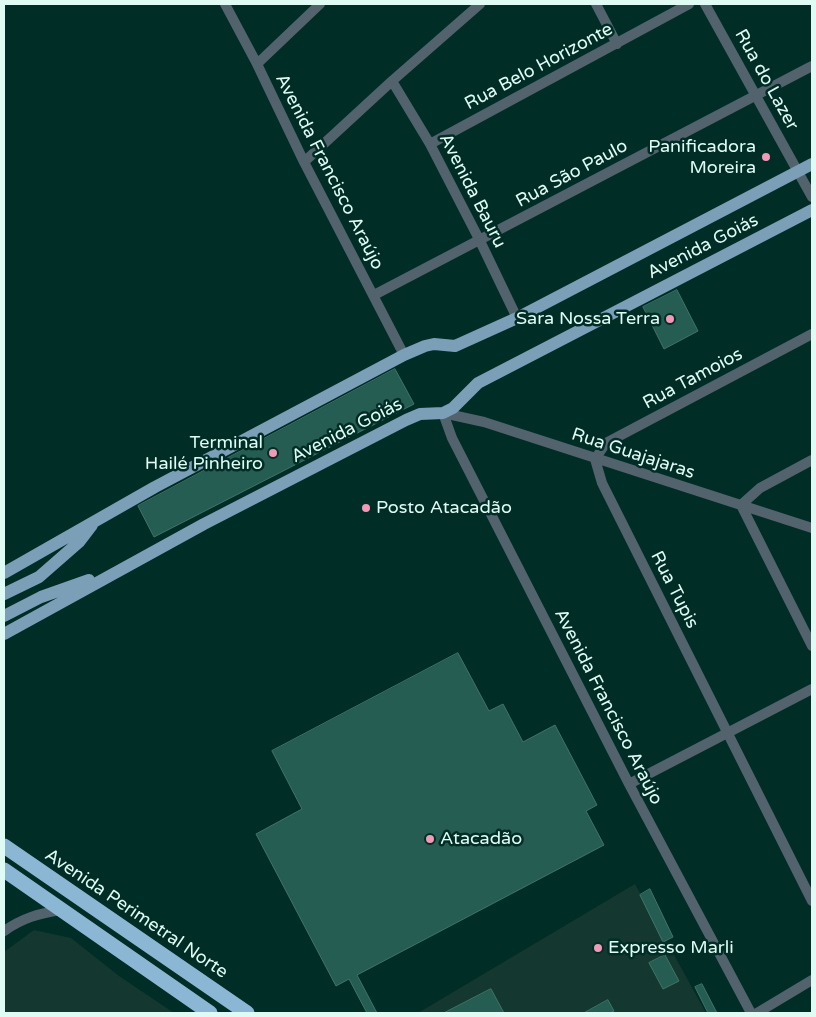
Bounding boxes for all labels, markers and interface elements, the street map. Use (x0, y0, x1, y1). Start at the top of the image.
street label: Rua Belo Horizonte (461, 19, 617, 115)
street label: Rua do Lazer (729, 26, 803, 134)
street label: Avenida Francisco Araújo (270, 70, 388, 274)
street label: Avenida Bauru (434, 130, 510, 252)
street label: Rua São Paulo (512, 135, 632, 213)
place label: Panificadora Moreira (648, 136, 756, 178)
marker: Panificadora Moreira (760, 151, 772, 163)
street label: Avenida Goiás (644, 210, 762, 284)
place label: Sara Nossa Terra (516, 308, 660, 330)
marker: Sara Nossa Terra (664, 313, 676, 325)
street label: Rua Tamoios (639, 344, 747, 414)
street label: Avenida Goiás (288, 394, 406, 468)
street label: Rua Guajajaras (569, 424, 697, 484)
place label: Terminal Hailé Pinheiro (145, 432, 263, 474)
marker: Terminal Hailé Pinheiro (267, 447, 279, 459)
place label: Posto Atacadão (376, 497, 512, 519)
marker: Posto Atacadão (360, 502, 372, 514)
street label: Rua Tupis (645, 548, 703, 632)
street label: Avenida Francisco Araújo (549, 605, 667, 809)
place label: Atacadão (440, 828, 522, 850)
marker: Atacadão (424, 833, 436, 845)
street label: Avenida Perimetral Norte (40, 845, 232, 983)
place label: Expresso Marli (608, 937, 734, 959)
marker: Expresso Marli (592, 942, 604, 954)

